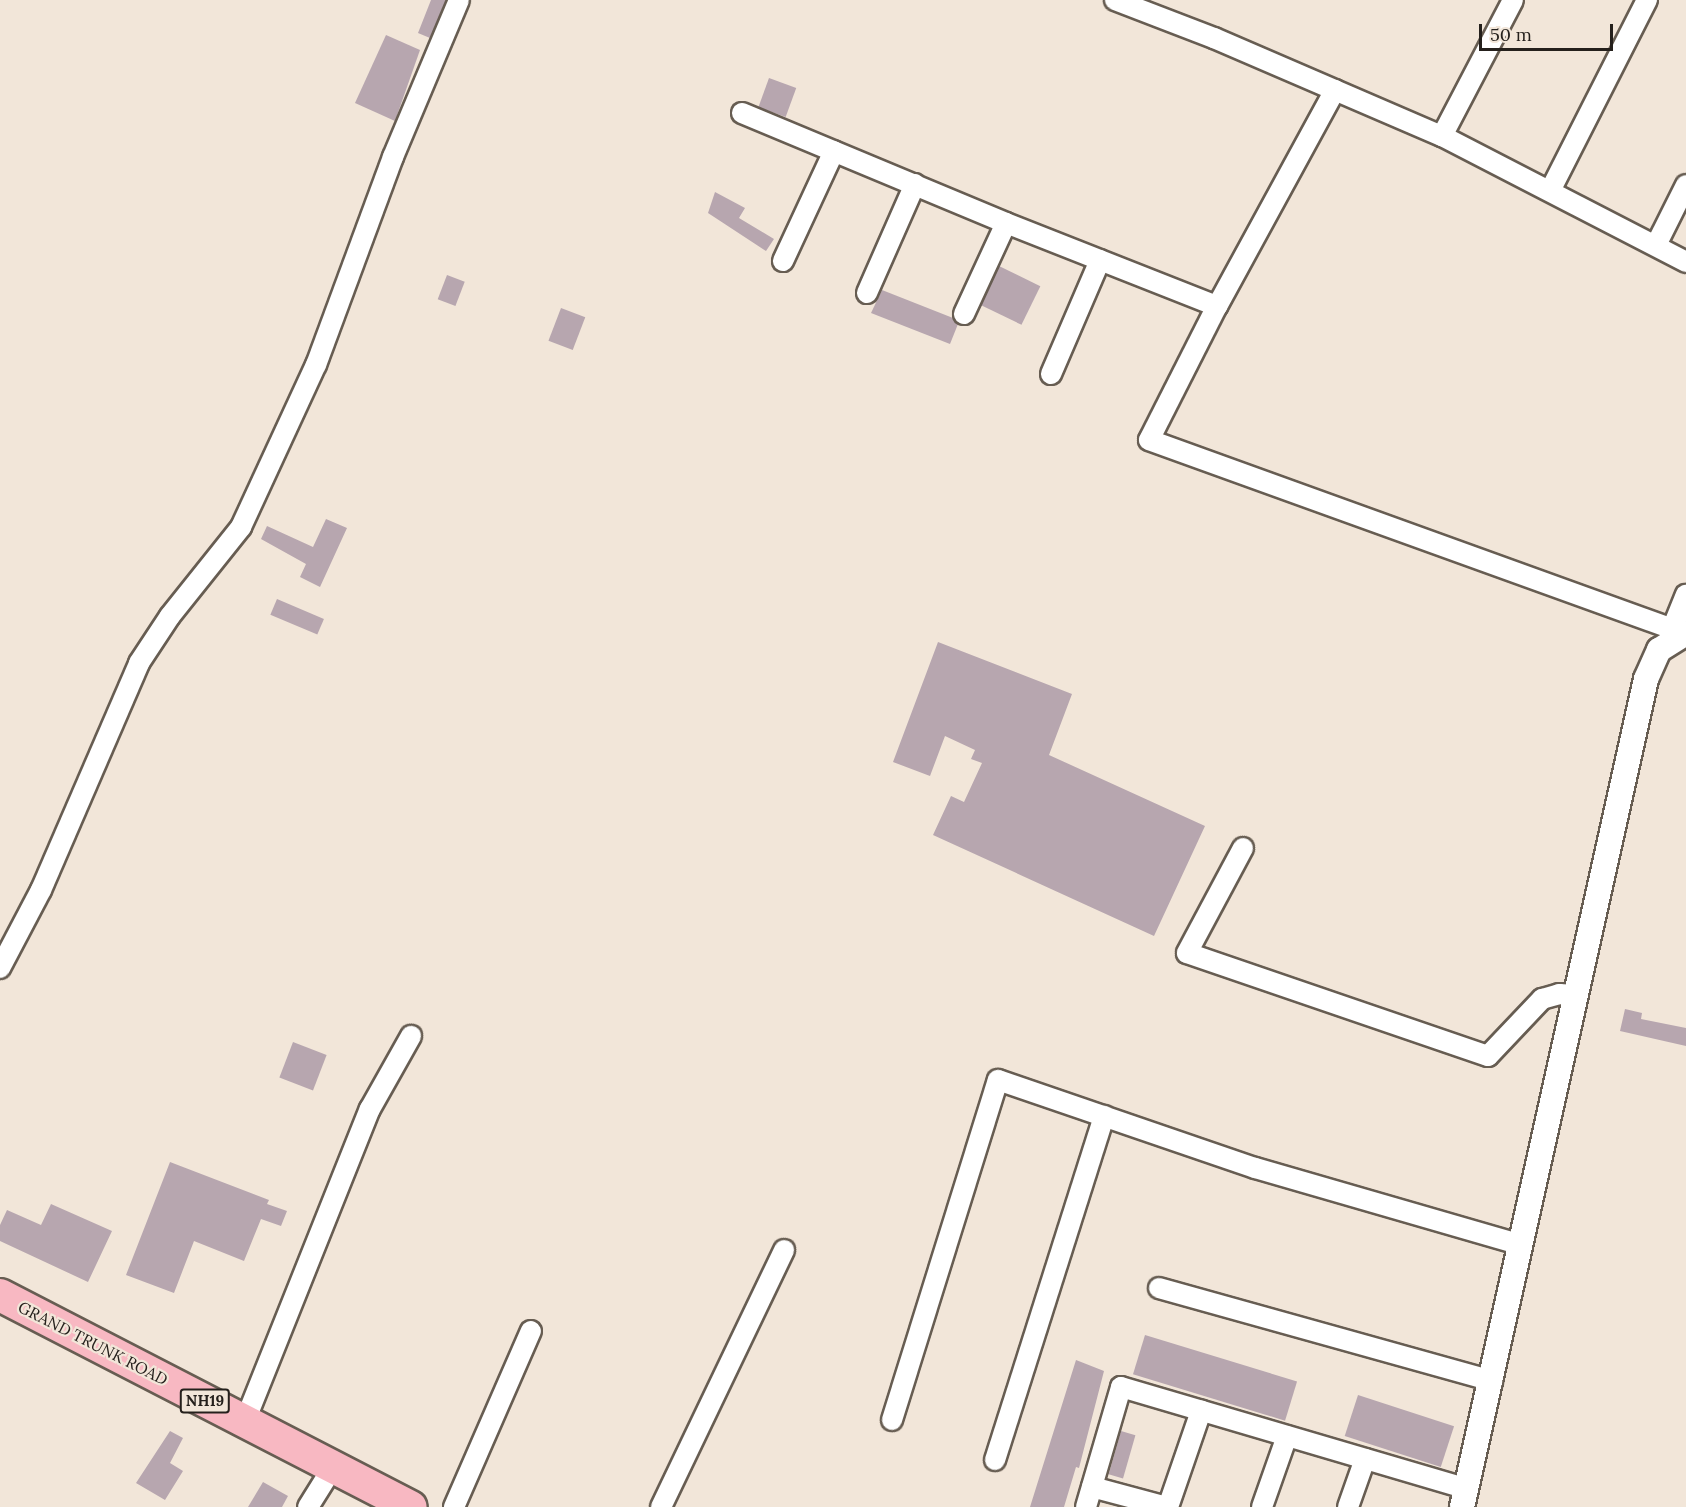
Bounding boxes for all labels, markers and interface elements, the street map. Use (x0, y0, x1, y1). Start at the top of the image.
scale bar (1482, 12, 1616, 50)
text: 50 m (1490, 23, 1532, 46)
street label: GRAND TRUNK ROAD (15, 1297, 171, 1389)
road number: NH19 (180, 1389, 230, 1413)

